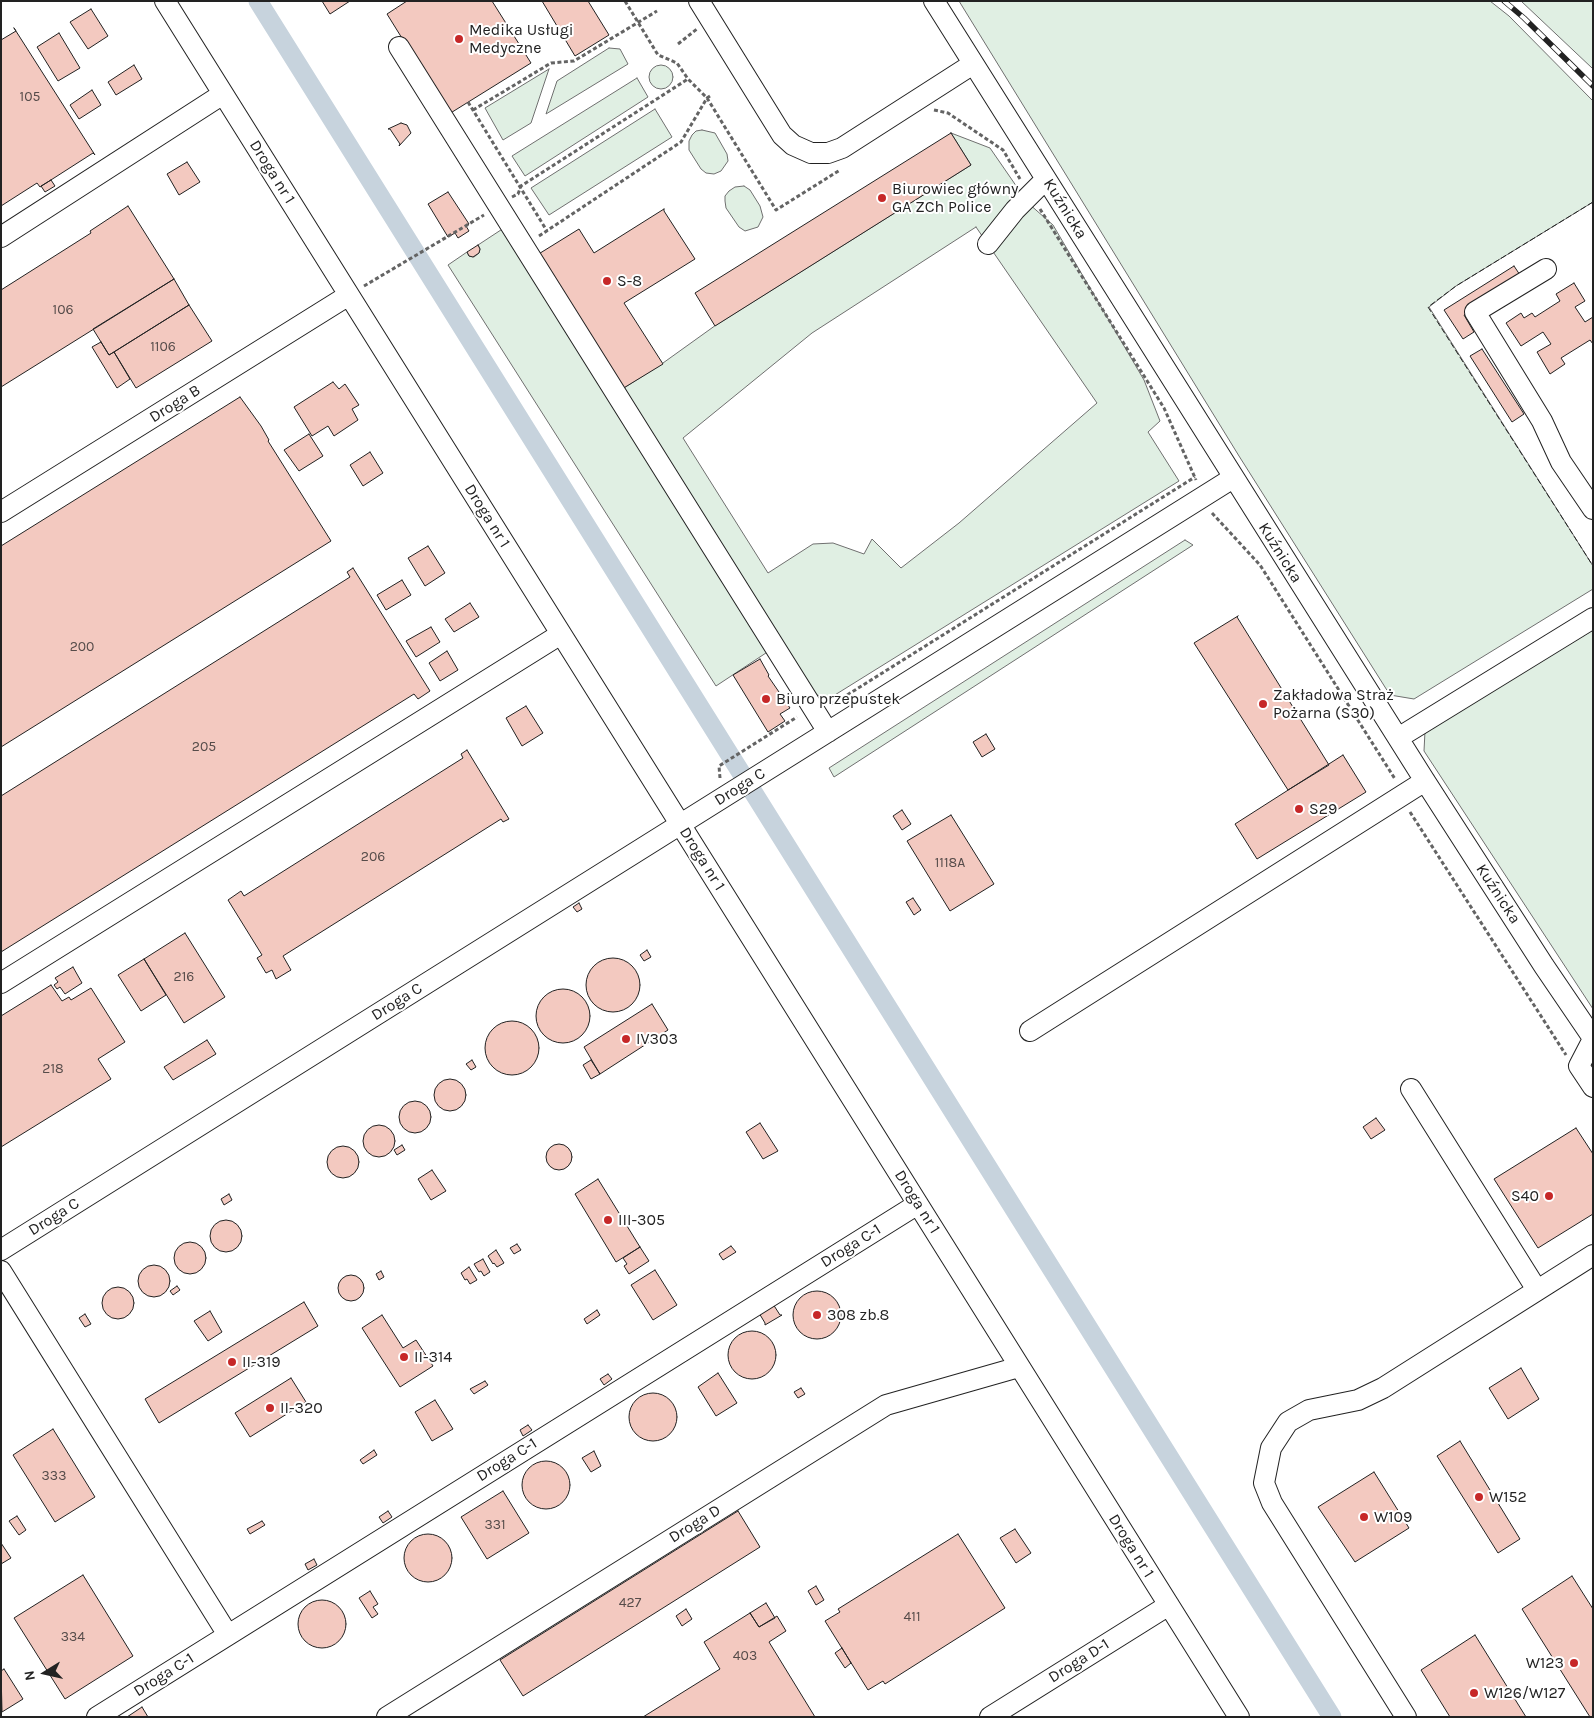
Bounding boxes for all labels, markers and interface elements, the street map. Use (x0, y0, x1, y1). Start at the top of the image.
place label: Medika Usługi Medyczne (469, 20, 573, 58)
marker: Medika Usługi Medyczne (453, 33, 465, 45)
house number: 105 (20, 89, 40, 105)
street label: Droga nr 1 (245, 137, 299, 207)
street label: Kuźnicka (1039, 175, 1091, 243)
place label: Biurowiec główny GA ZCh Police (892, 179, 1019, 217)
marker: Biurowiec główny GA ZCh Police (876, 192, 888, 204)
place label: S-8 (617, 271, 642, 291)
marker: S-8 (601, 275, 613, 287)
house number: 106 (53, 302, 73, 318)
house number: 1106 (150, 339, 176, 355)
street label: Droga B (146, 381, 204, 427)
street label: Droga nr 1 (460, 481, 514, 551)
street label: Kuźnicka (1254, 519, 1306, 587)
house number: 200 (70, 639, 94, 655)
place label: Zakładowa Straż Pożarna (S30) (1273, 685, 1394, 723)
place label: Biuro przepustek (776, 689, 900, 709)
marker: Biuro przepustek (760, 693, 772, 705)
marker: Zakładowa Straż Pożarna (S30) (1257, 698, 1269, 710)
house number: 205 (192, 739, 216, 755)
street label: Droga C (711, 764, 769, 810)
place label: S29 (1309, 799, 1337, 819)
marker: S29 (1293, 803, 1305, 815)
street label: Droga nr 1 (675, 824, 729, 894)
house number: 206 (361, 849, 385, 865)
house number: 1118A (935, 855, 965, 871)
street label: Kuźnicka (1472, 860, 1524, 928)
house number: 216 (174, 969, 194, 985)
street label: Droga C (368, 979, 426, 1025)
place label: IV303 (636, 1029, 678, 1049)
marker: IV303 (620, 1033, 632, 1045)
house number: 218 (42, 1061, 64, 1077)
street label: Droga nr 1 (890, 1167, 944, 1237)
place label: S40 (1511, 1186, 1539, 1206)
marker: S40 (1543, 1190, 1555, 1202)
street label: Droga C (25, 1194, 83, 1240)
place label: III-305 (618, 1210, 665, 1230)
marker: III-305 (602, 1214, 614, 1226)
street label: Droga C-1 (817, 1220, 885, 1272)
place label: 308 zb.8 (827, 1305, 889, 1325)
marker: 308 zb.8 (811, 1309, 823, 1321)
place label: II-314 (414, 1347, 452, 1367)
marker: II-314 (398, 1351, 410, 1363)
place label: II-319 (242, 1352, 281, 1372)
marker: II-319 (226, 1356, 238, 1368)
place label: II-320 (280, 1398, 323, 1418)
marker: II-320 (264, 1402, 276, 1414)
street label: Droga C-1 (473, 1434, 541, 1486)
house number: 333 (42, 1468, 66, 1484)
place label: W152 (1489, 1487, 1527, 1507)
marker: W152 (1473, 1491, 1485, 1503)
street label: Droga D (666, 1501, 724, 1547)
place label: W109 (1374, 1507, 1412, 1527)
street label: Droga nr 1 (1104, 1511, 1158, 1581)
marker: W109 (1358, 1511, 1370, 1523)
house number: 331 (484, 1517, 506, 1533)
house number: 427 (619, 1595, 641, 1611)
house number: 411 (903, 1609, 921, 1625)
house number: 334 (61, 1629, 85, 1645)
street label: Droga D-1 (1045, 1635, 1113, 1687)
north arrow (20, 1648, 70, 1698)
house number: 403 (733, 1648, 757, 1664)
street label: Droga C-1 (130, 1649, 198, 1701)
place label: W123 (1526, 1653, 1564, 1673)
marker: W123 (1568, 1657, 1580, 1669)
text: N (20, 1669, 39, 1682)
place label: W126/W127 (1484, 1683, 1565, 1703)
marker: W126/W127 (1468, 1687, 1480, 1699)

